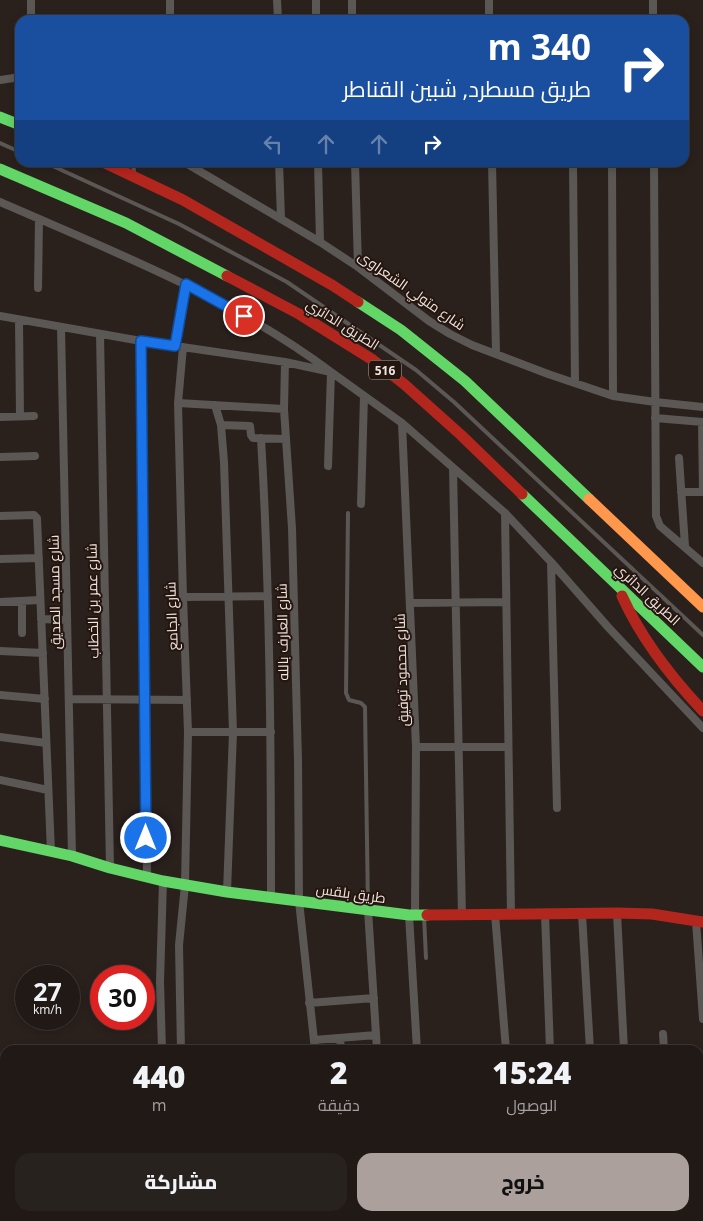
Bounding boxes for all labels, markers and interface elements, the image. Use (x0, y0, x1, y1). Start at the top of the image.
text: 340 m (487, 23, 591, 70)
icon: right (609, 35, 674, 100)
text: طريق مسطرد, شبين القناطر (343, 73, 591, 103)
icon: left (259, 130, 287, 158)
icon: ahead (312, 130, 340, 158)
icon: ahead (365, 130, 393, 158)
icon: right (418, 130, 446, 158)
street label: شارع متولي الشعراوى (353, 246, 469, 337)
street label: الطريق الدائري (301, 294, 383, 357)
pin (223, 295, 265, 337)
icon: arrive (230, 302, 258, 330)
road number: 516 (369, 360, 401, 380)
street label: شارع مسجد الصديق (44, 535, 64, 649)
street label: شارع عمر بن الخطاب (81, 543, 103, 659)
street label: الطريق الدائري (609, 559, 685, 631)
street label: شارع الجامع (160, 581, 182, 651)
street label: شارع العارف بالله (272, 583, 292, 681)
street label: شارع محمود توفيق (390, 613, 412, 727)
position arrow (119, 811, 171, 863)
street label: طريق بلقس (315, 879, 387, 907)
speed limit sign: 30 (90, 965, 155, 1030)
text: 27 (33, 974, 62, 1008)
text: km/h (33, 1001, 62, 1018)
text: 2 (330, 1052, 348, 1093)
text: 15:24 (492, 1052, 571, 1093)
text: 440 (133, 1056, 185, 1097)
text: m (152, 1094, 166, 1116)
text: دقيقة (318, 1094, 360, 1116)
text: الوصول (506, 1094, 557, 1116)
button: مشاركة (15, 1153, 347, 1211)
button: خروج (357, 1153, 689, 1211)

